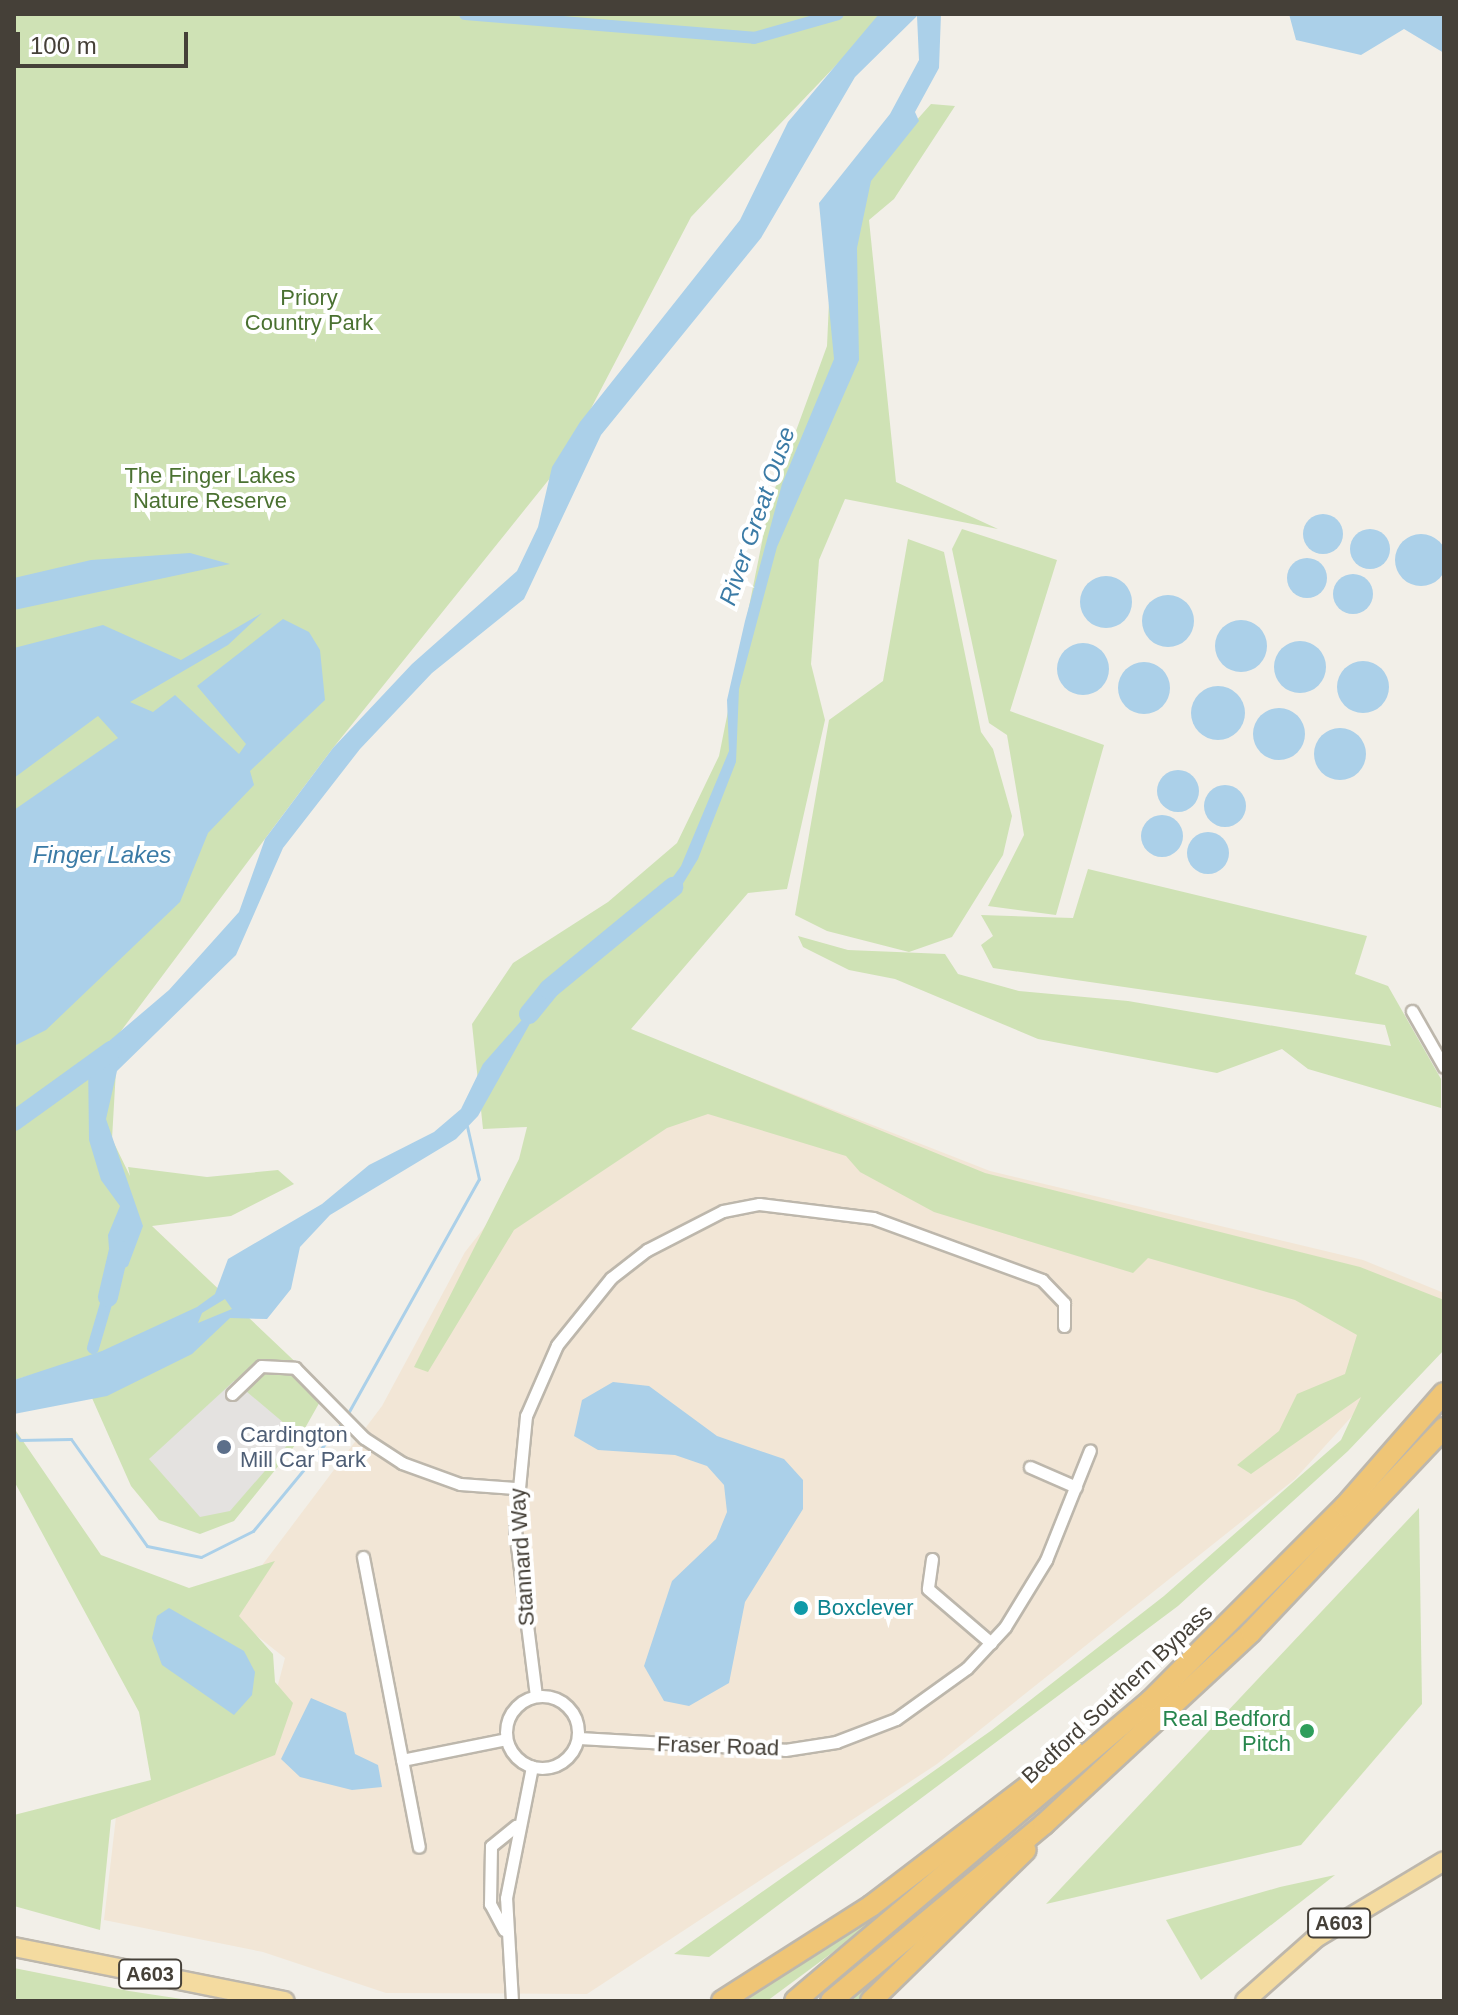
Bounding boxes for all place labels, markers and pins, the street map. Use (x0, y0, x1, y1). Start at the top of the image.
place label: Cardington Mill Car Park (240, 1421, 366, 1472)
marker: Cardington Mill Car Park (215, 1438, 233, 1456)
place label: Boxclever (817, 1595, 914, 1621)
marker: Boxclever (792, 1599, 810, 1617)
place label: Real Bedford Pitch (1163, 1705, 1291, 1756)
marker: Real Bedford Pitch (1298, 1722, 1316, 1740)

